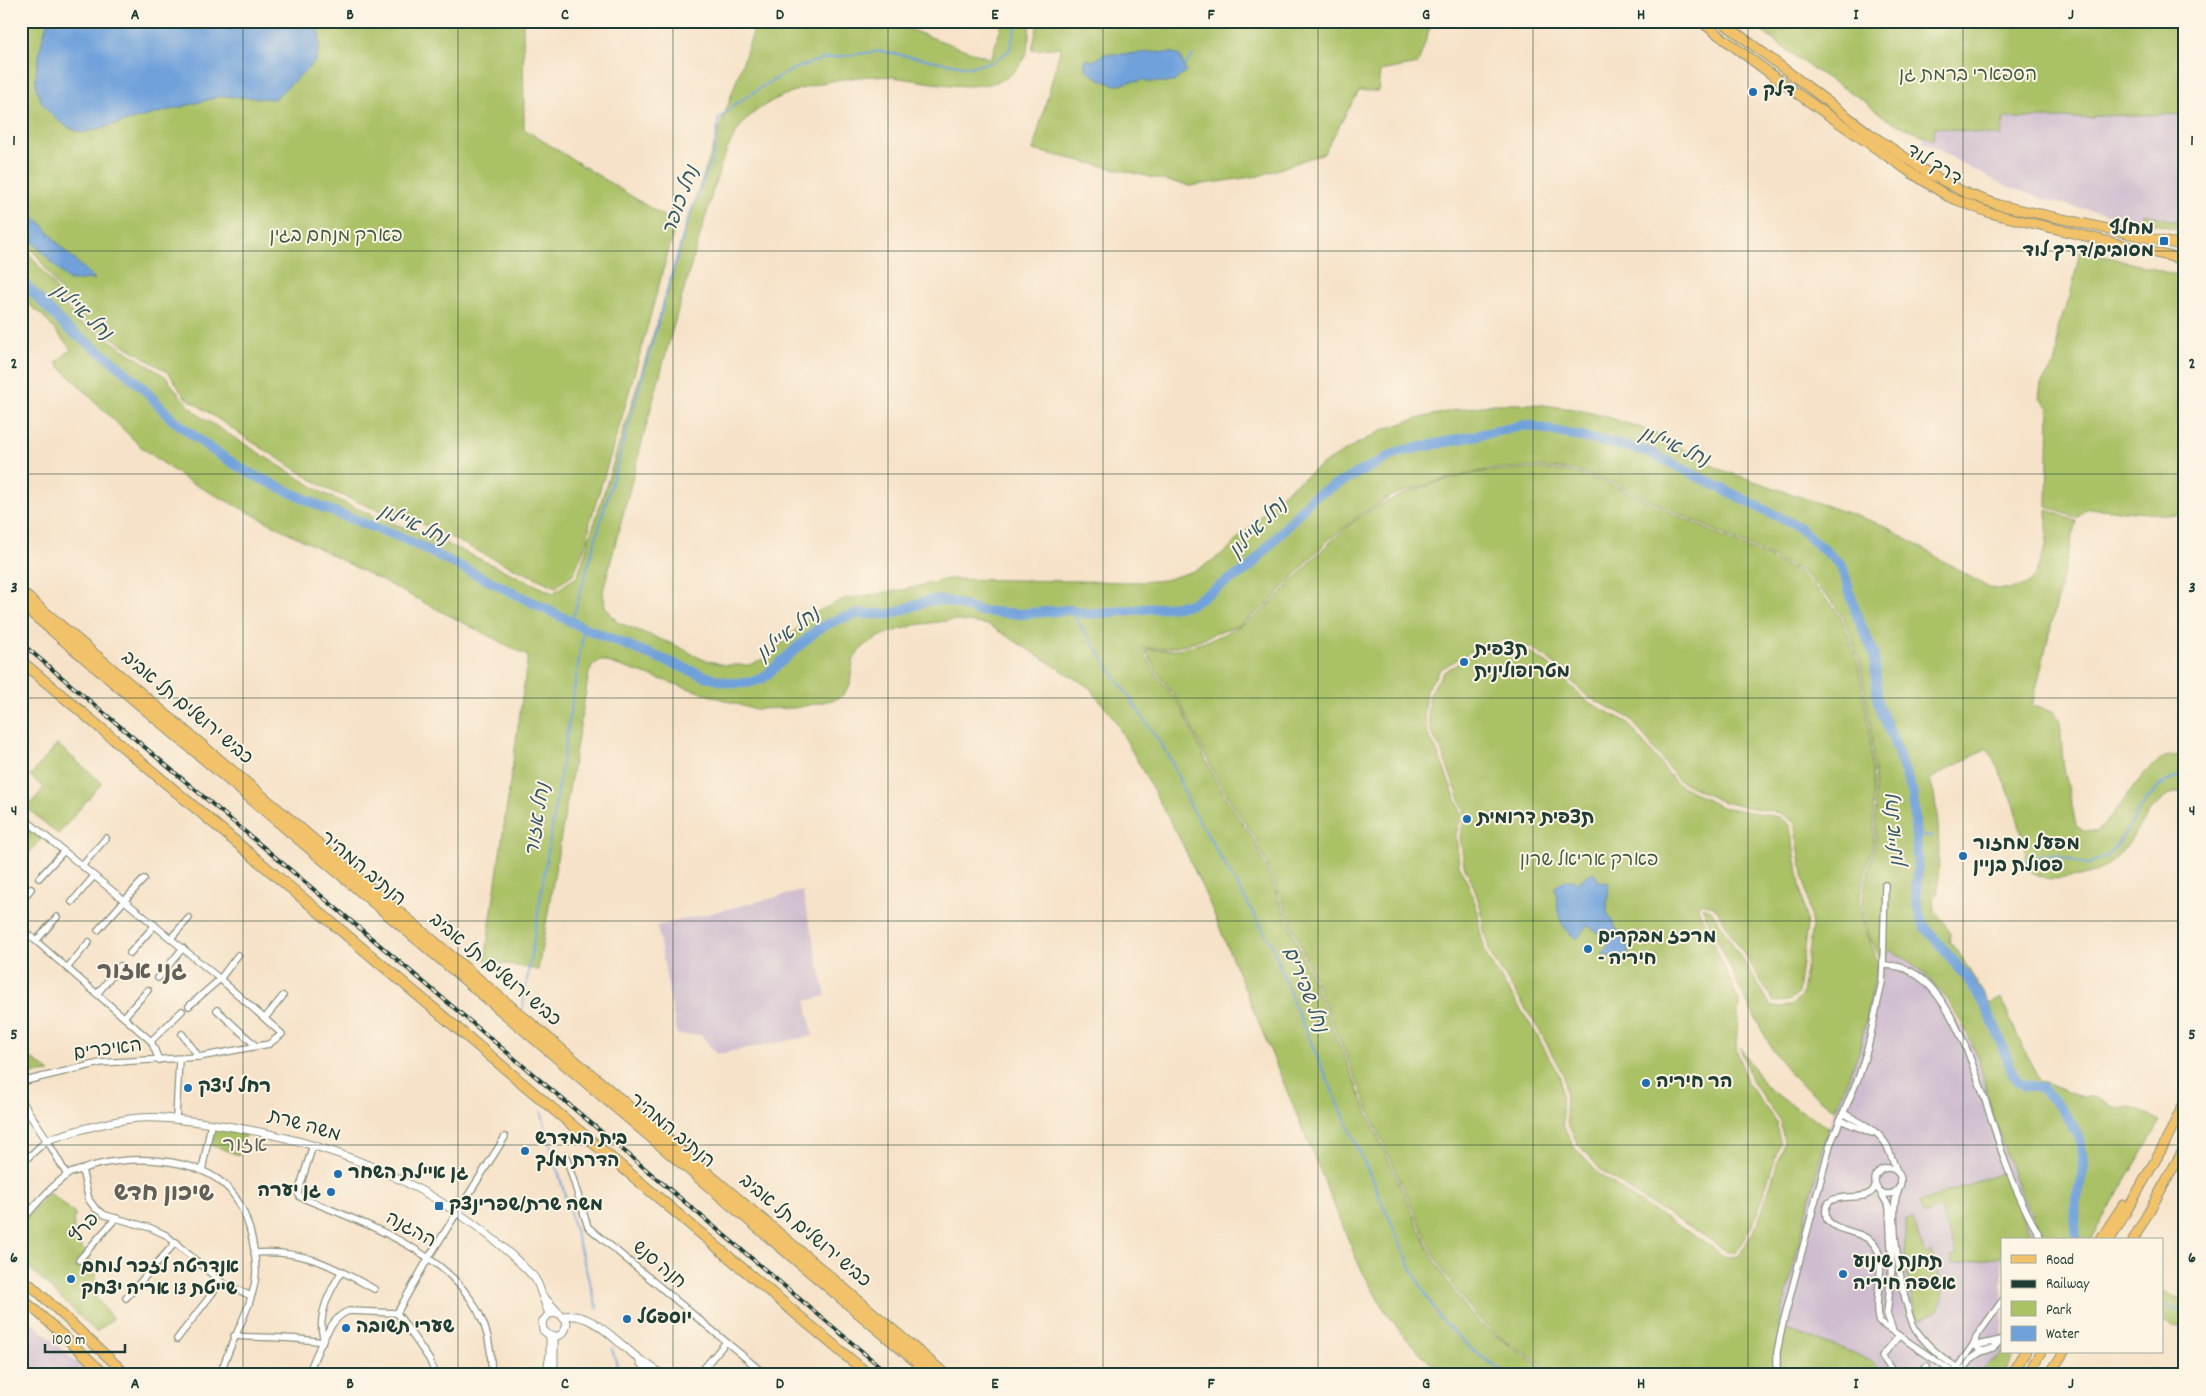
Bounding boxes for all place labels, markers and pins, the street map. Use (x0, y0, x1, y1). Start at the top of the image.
place label: דלק (1763, 79, 1795, 106)
marker: דלק (1747, 86, 1759, 98)
place label: מחלף מסובים/דרך לוד (2023, 217, 2154, 266)
marker: מחלף מסובים/דרך לוד (2158, 235, 2170, 247)
place label: תצפית מטרופולינית (1472, 638, 1570, 687)
marker: תצפית מטרופולינית (1458, 656, 1470, 668)
place label: תצפית דרומית (1475, 806, 1594, 833)
marker: תצפית דרומית (1461, 813, 1473, 825)
place label: מפעל מחזור פסולת בניין (1973, 832, 2080, 881)
marker: מפעל מחזור פסולת בניין (1957, 850, 1969, 862)
place label: מרכז מבקרים - חיריה (1598, 925, 1716, 974)
marker: מרכז מבקרים - חיריה (1582, 943, 1594, 955)
place label: הר חיריה (1656, 1070, 1732, 1097)
place label: רחל ליצק (198, 1075, 271, 1102)
marker: הר חיריה (1640, 1077, 1652, 1089)
marker: רחל ליצק (182, 1082, 194, 1094)
place label: בית המדרש הדרת מלך (535, 1127, 628, 1176)
marker: בית המדרש הדרת מלך (519, 1145, 531, 1157)
place label: גן איילת השחר (348, 1161, 469, 1188)
marker: גן איילת השחר (332, 1168, 344, 1180)
place label: גן יערה (257, 1179, 321, 1206)
marker: גן יערה (325, 1186, 337, 1198)
place label: משה שרת/שפרינצק (449, 1193, 603, 1220)
marker: משה שרת/שפרינצק (433, 1200, 445, 1212)
place label: תחנת שינוע אשפה חיריה (1853, 1250, 1956, 1299)
place label: אנדרטה לזכר לוחם שייטת 13 אריה יצחק (81, 1255, 239, 1304)
marker: תחנת שינוע אשפה חיריה (1837, 1268, 1849, 1280)
marker: אנדרטה לזכר לוחם שייטת 13 אריה יצחק (65, 1273, 77, 1285)
place label: יוספטל (637, 1306, 692, 1333)
marker: יוספטל (621, 1313, 633, 1325)
place label: שערי תשובה (356, 1315, 455, 1342)
marker: שערי תשובה (340, 1322, 352, 1334)

